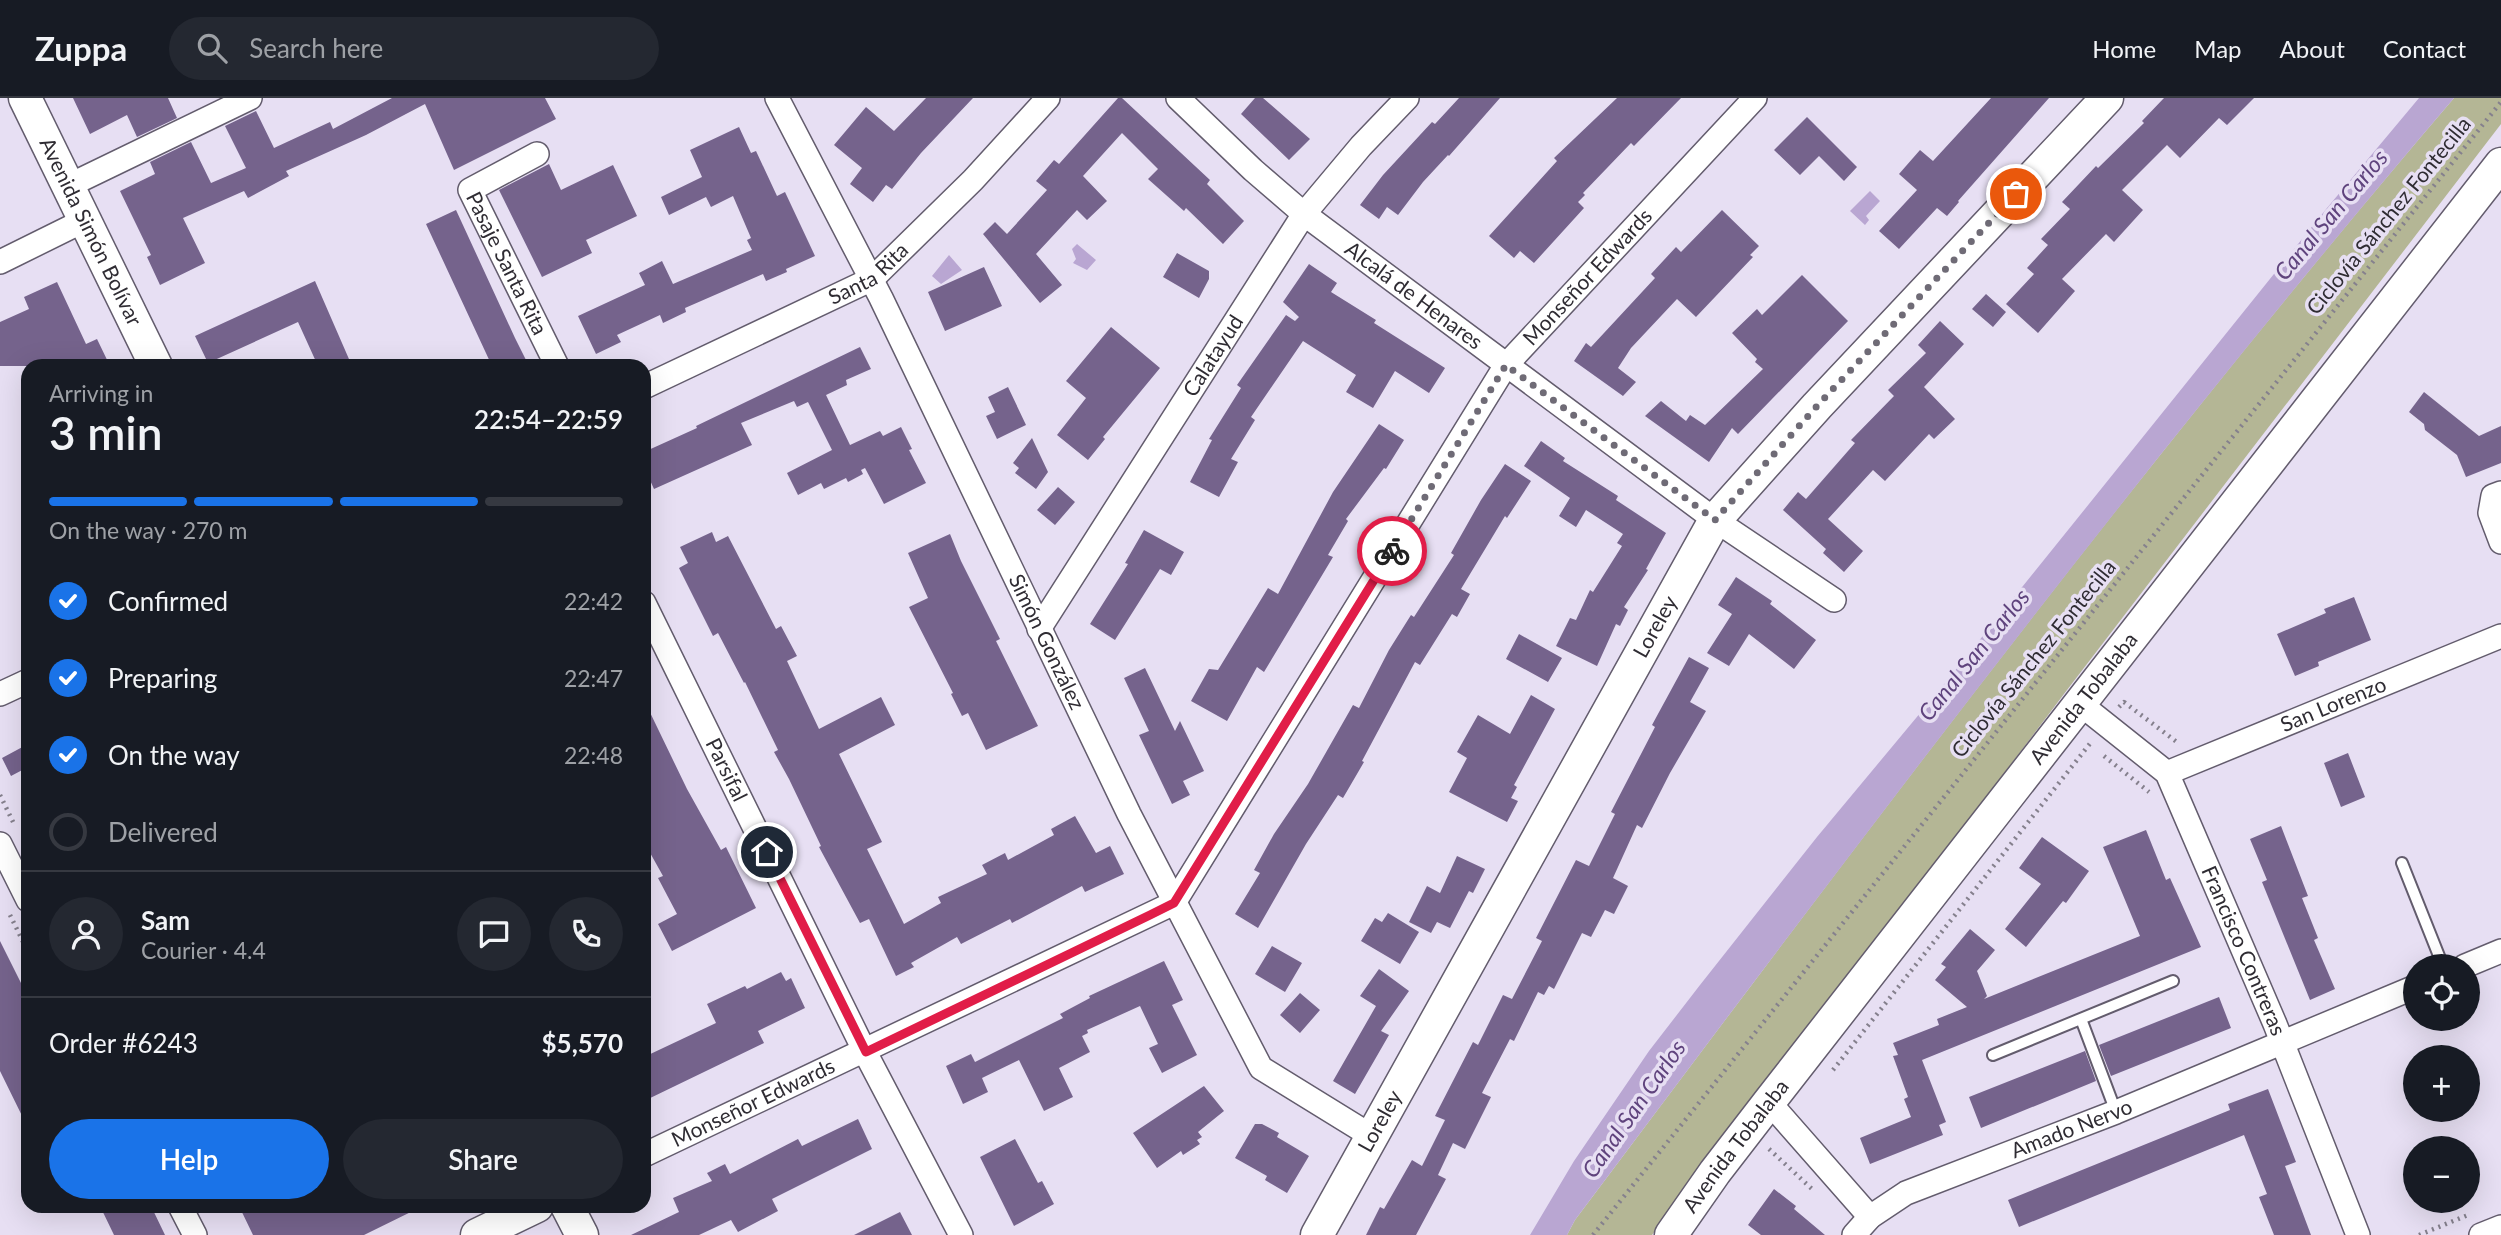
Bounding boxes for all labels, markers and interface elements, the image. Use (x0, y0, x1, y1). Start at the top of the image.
search box (169, 17, 659, 80)
text: Zuppa (35, 28, 127, 68)
icon: search (193, 29, 231, 67)
text: Search here (249, 32, 383, 64)
text: Home (2092, 34, 2156, 63)
text: Map (2194, 34, 2242, 63)
text: About (2280, 34, 2345, 63)
text: Contact (2383, 34, 2466, 63)
street label: Ciclovía Sánchez Fontecilla (2300, 111, 2475, 319)
street label: Avenida Simón Bolívar (35, 133, 148, 330)
water label: Canal San Carlos (2268, 143, 2393, 285)
pin (1986, 164, 2046, 224)
icon: bag (1997, 175, 2035, 213)
street label: Pasaje Santa Rita (462, 187, 554, 338)
street label: Monseñor Edwards (1517, 203, 1656, 350)
street label: Alcalá de Henares (1341, 235, 1488, 354)
street label: Santa Rita (824, 237, 913, 309)
street label: Calatayud (1177, 310, 1247, 401)
text: Arriving in (49, 379, 153, 407)
text: 22:54–22:59 (474, 403, 623, 435)
text: 3 min (49, 405, 163, 460)
text: On the way · 270 m (49, 516, 248, 544)
courier (1357, 516, 1427, 586)
icon: bike (1373, 532, 1411, 570)
street label: Ciclovía Sánchez Fontecilla (1945, 554, 2120, 762)
street label: Simón González (1005, 570, 1091, 713)
icon: check (49, 582, 87, 620)
water label: Canal San Carlos (1912, 583, 2035, 726)
text: Confirmed (108, 585, 228, 617)
text: 22:42 (564, 587, 623, 615)
street label: Loreley (1627, 591, 1681, 661)
street label: Avenida Tobalaba (2023, 627, 2142, 769)
icon: check (49, 659, 87, 697)
text: Preparing (108, 662, 217, 694)
text: 22:47 (564, 664, 623, 692)
street label: San Lorenzo (2276, 670, 2390, 736)
street label: Parsifal (701, 734, 754, 805)
icon: check (49, 736, 87, 774)
text: On the way (108, 739, 240, 771)
text: 22:48 (564, 741, 623, 769)
text: Delivered (108, 816, 218, 848)
pin (737, 822, 797, 882)
icon: home (748, 833, 786, 871)
street label: Francisco Contreras (2197, 862, 2292, 1039)
button: person (49, 897, 123, 971)
button: chat (457, 897, 531, 971)
button: phone (549, 897, 623, 971)
text: Sam (141, 904, 190, 936)
text: Courier · 4.4 (141, 936, 266, 964)
map controls (2403, 954, 2480, 1213)
button: locate (2403, 954, 2480, 1031)
text: Order #6243 (49, 1027, 198, 1059)
text: $5,570 (542, 1027, 623, 1059)
water label: Canal San Carlos (1575, 1034, 1691, 1183)
button: + (2403, 1045, 2480, 1122)
street label: Monseñor Edwards (667, 1052, 838, 1151)
street label: Avenida Tobalaba (1677, 1074, 1793, 1217)
street label: Loreley (1352, 1085, 1406, 1156)
street label: Amado Nervo (2007, 1093, 2136, 1162)
button: Help (49, 1119, 329, 1199)
button: Share (343, 1119, 623, 1199)
button: − (2403, 1136, 2480, 1213)

